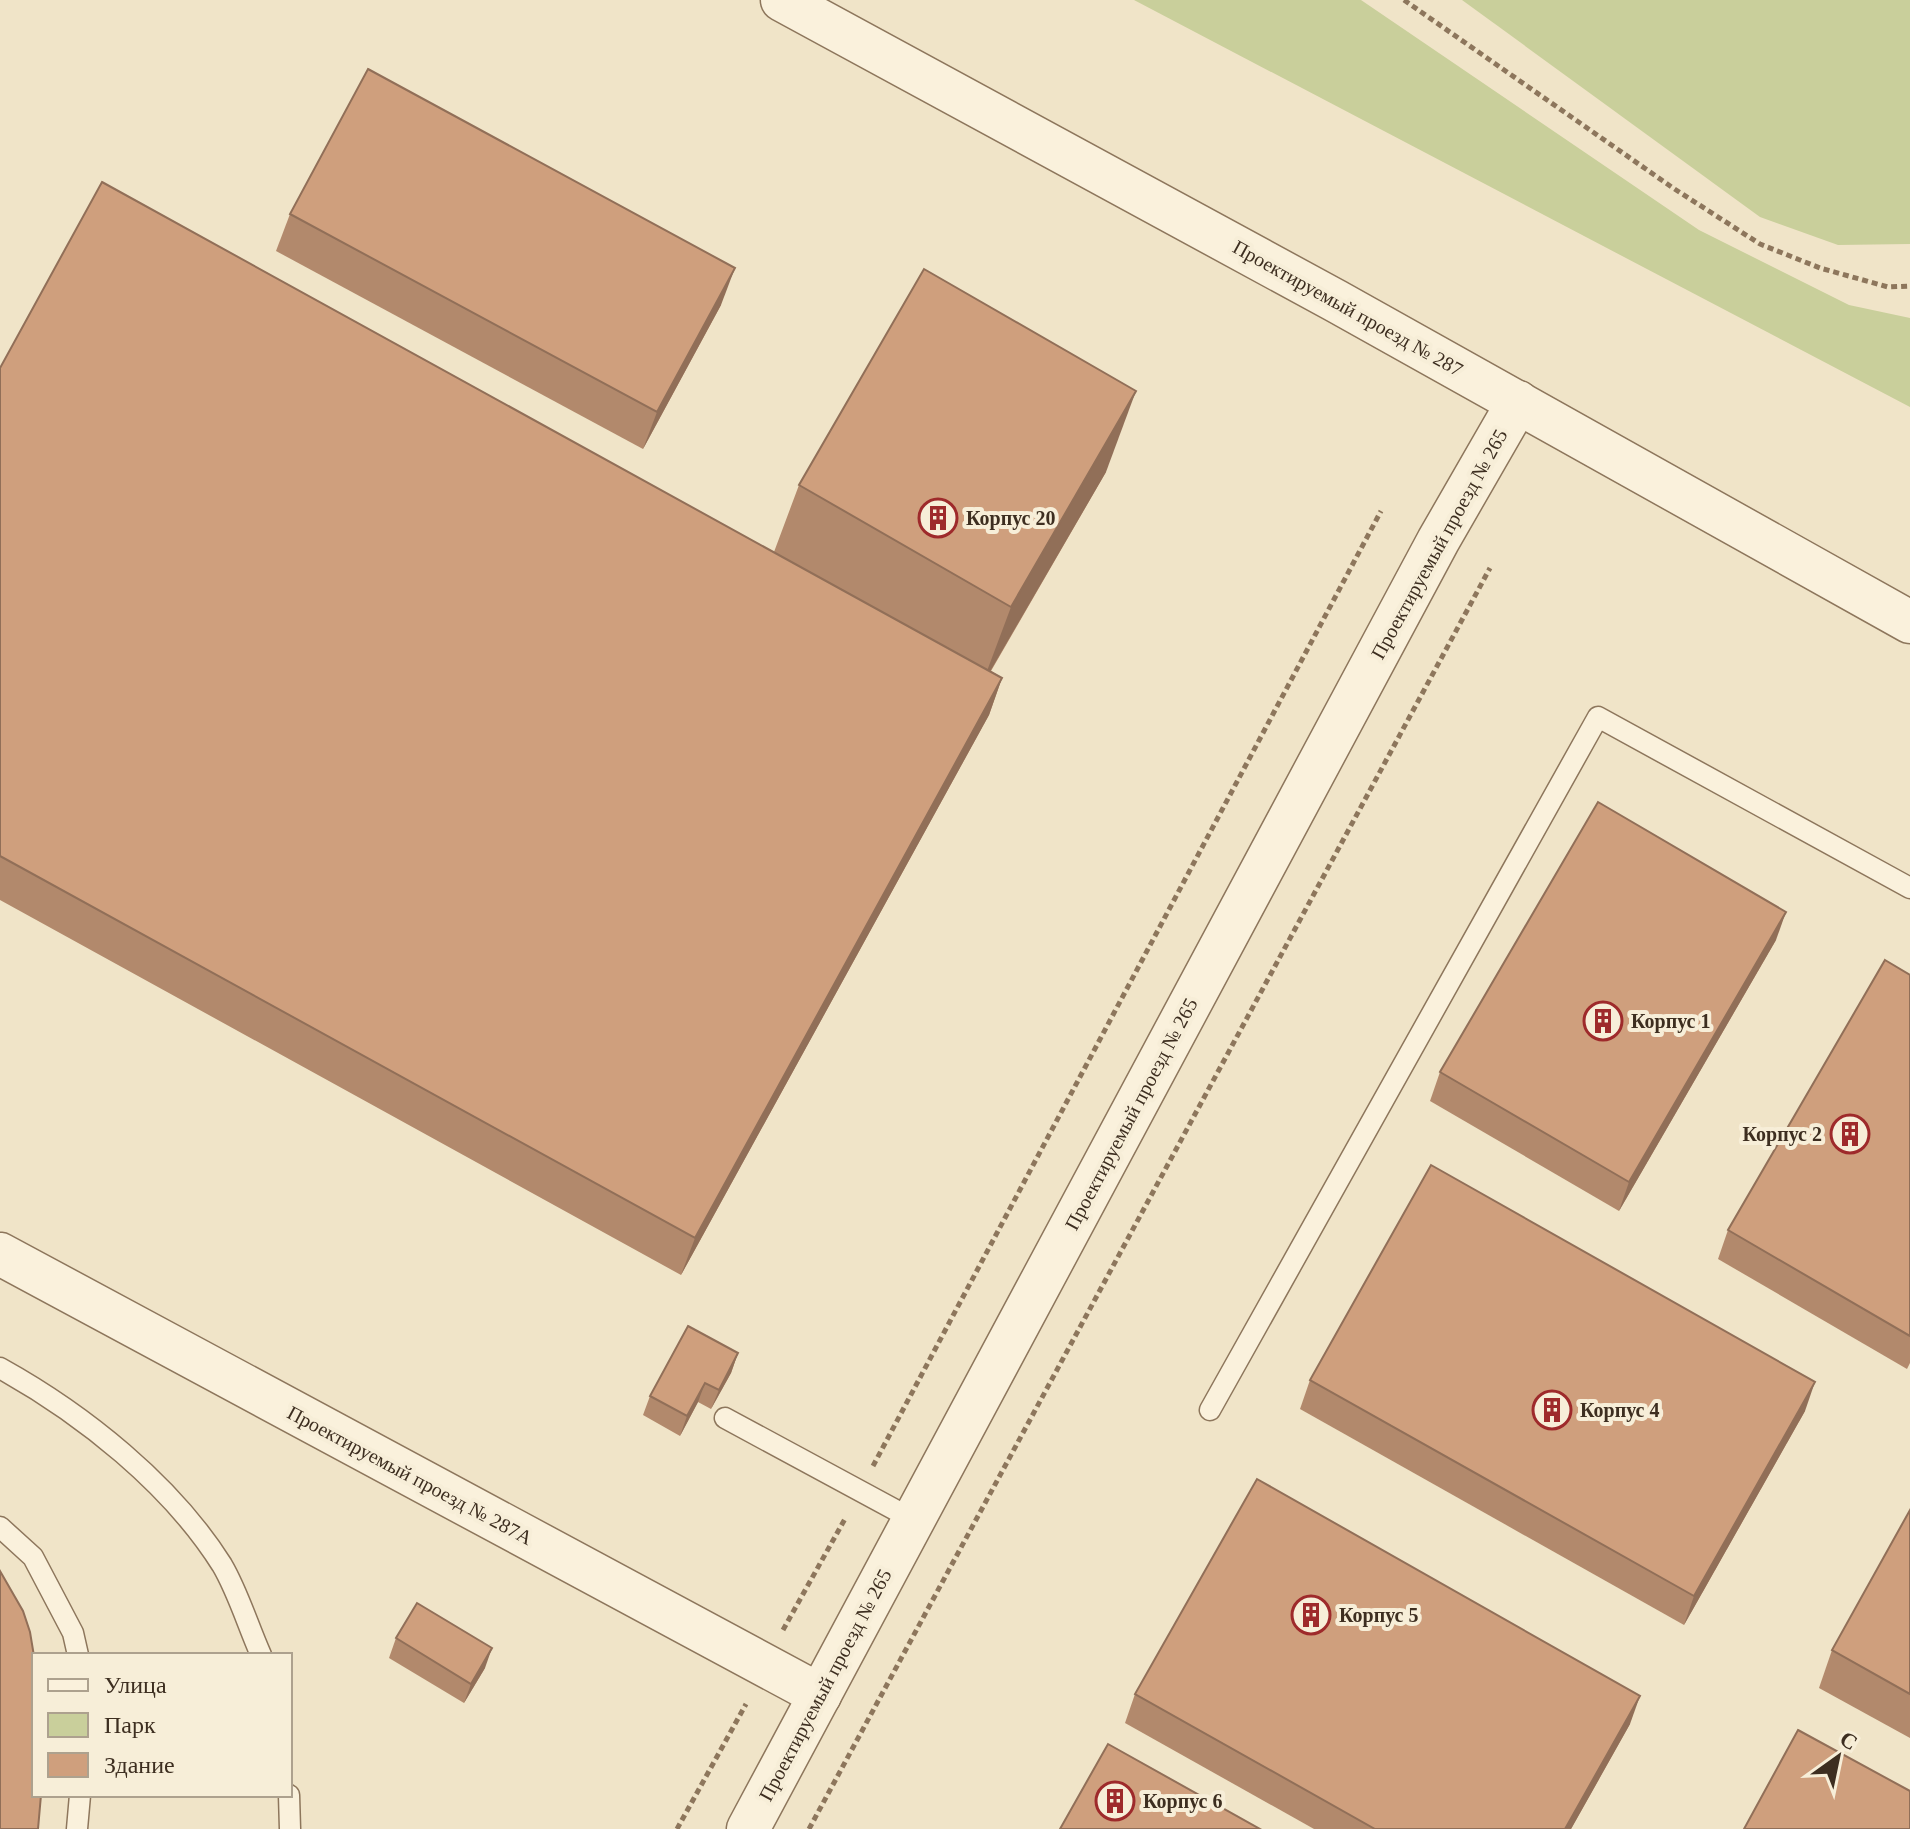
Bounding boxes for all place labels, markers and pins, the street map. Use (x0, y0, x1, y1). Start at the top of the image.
building icon: Корпус 20 (917, 497, 959, 539)
place label: Корпус 20 (966, 507, 1055, 530)
building icon: Корпус 1 (1582, 1000, 1624, 1042)
place label: Корпус 1 (1631, 1010, 1710, 1033)
building icon: Корпус 2 (1829, 1113, 1871, 1155)
place label: Корпус 2 (1743, 1123, 1822, 1146)
building icon: Корпус 4 (1531, 1389, 1573, 1431)
place label: Корпус 4 (1580, 1399, 1659, 1422)
building icon: Корпус 5 (1290, 1594, 1332, 1636)
place label: Корпус 5 (1339, 1604, 1418, 1627)
building icon: Корпус 6 (1094, 1780, 1136, 1822)
place label: Корпус 6 (1143, 1790, 1222, 1813)

